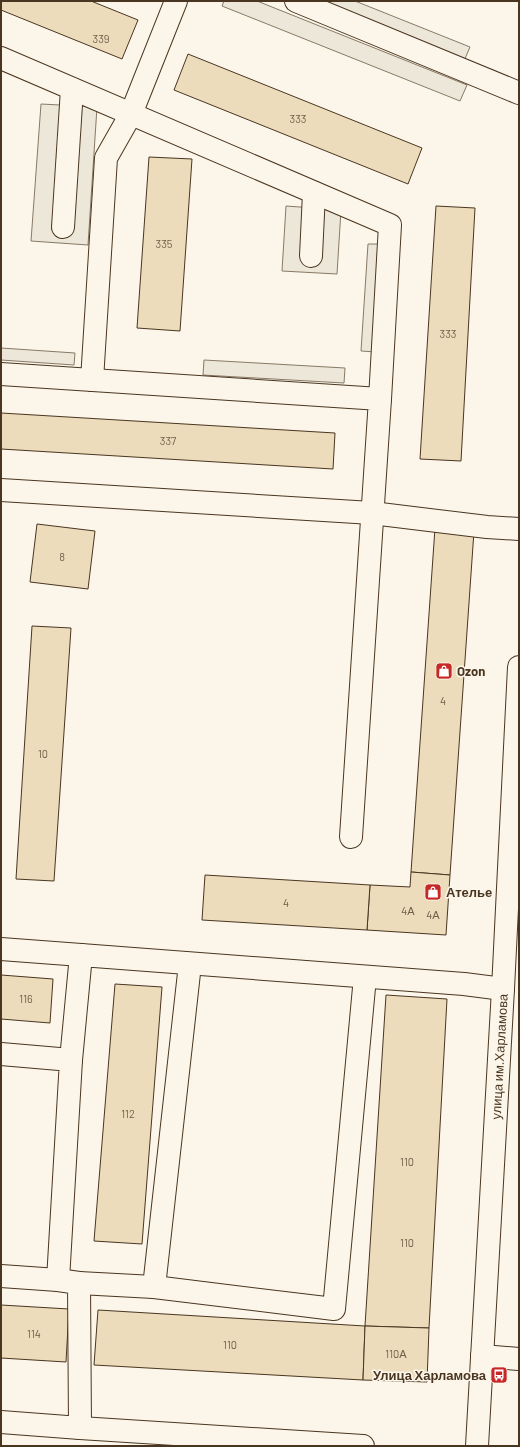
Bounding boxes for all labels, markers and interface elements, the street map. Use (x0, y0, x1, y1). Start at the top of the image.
house number: 339 (92, 32, 110, 45)
house number: 333 (290, 112, 307, 125)
house number: 335 (156, 237, 173, 250)
house number: 333 (440, 327, 457, 340)
house number: 337 (160, 434, 176, 447)
house number: 8 (59, 550, 65, 563)
shop icon: Ozon (434, 661, 454, 681)
place label: Ozon (457, 663, 485, 679)
house number: 4 (440, 694, 446, 707)
house number: 10 (38, 747, 48, 760)
shop icon: Ателье (423, 882, 443, 902)
place label: Ателье (446, 884, 492, 900)
house number: 4 (283, 896, 289, 909)
house number: 4А (401, 904, 415, 917)
house number: 4А (426, 908, 440, 921)
house number: 116 (19, 992, 33, 1005)
street label: улица им.Харламова (488, 993, 511, 1120)
house number: 112 (121, 1107, 135, 1120)
house number: 110 (400, 1155, 414, 1168)
house number: 110 (400, 1236, 414, 1249)
house number: 114 (27, 1327, 41, 1340)
house number: 110 (223, 1338, 237, 1351)
house number: 110А (385, 1347, 407, 1360)
bus stop icon: Улица Харламова (489, 1365, 509, 1385)
place label: Улица Харламова (373, 1367, 487, 1383)

